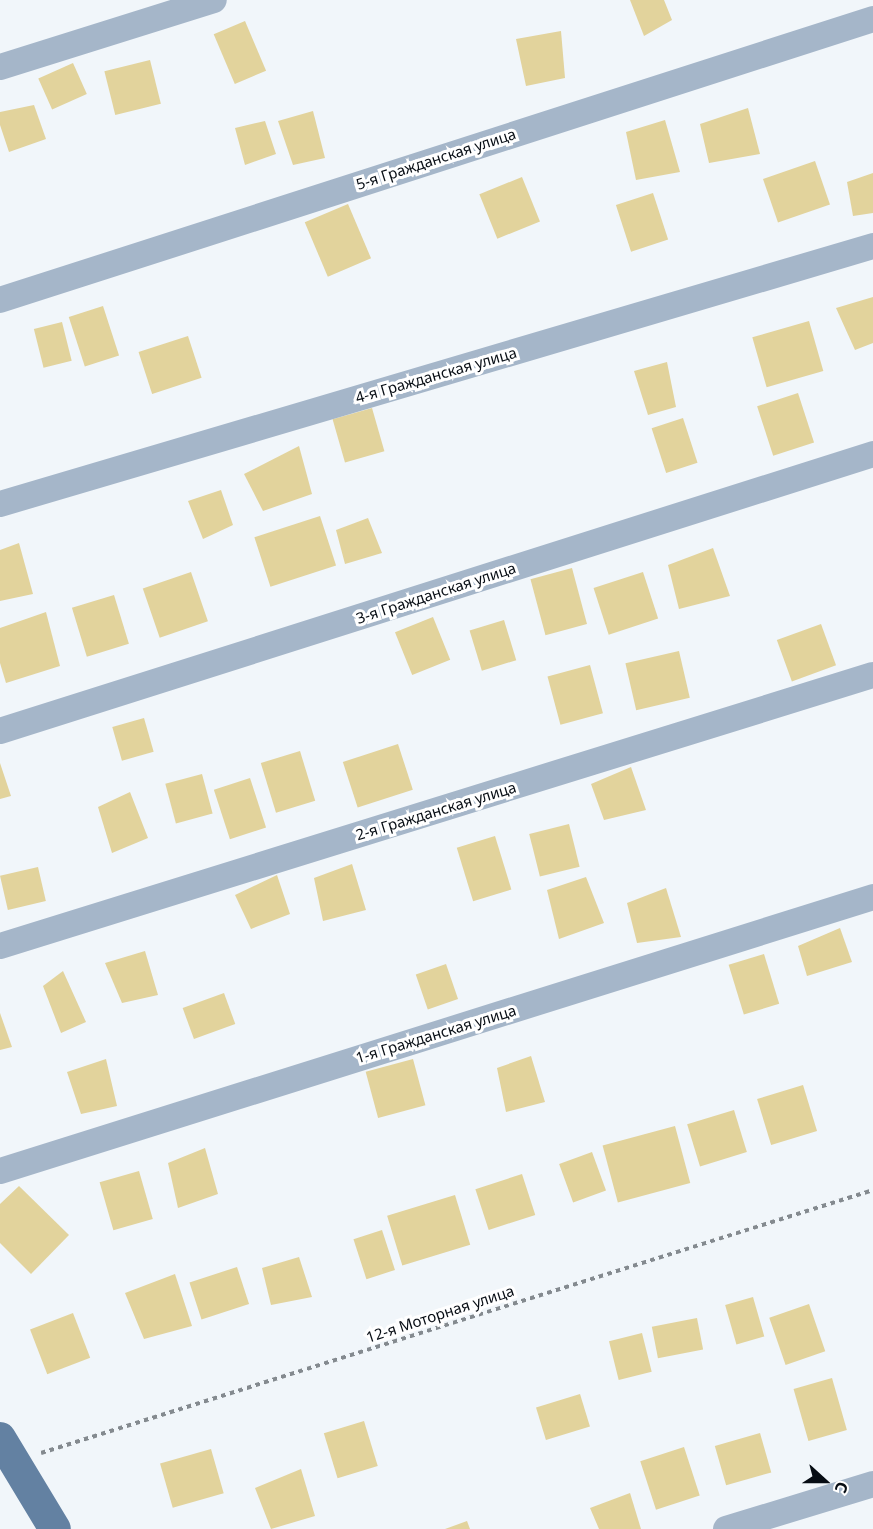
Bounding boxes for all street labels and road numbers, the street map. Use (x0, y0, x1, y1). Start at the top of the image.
street label: 5-я Гражданская улица (354, 125, 518, 193)
street label: 4-я Гражданская улица (353, 343, 519, 407)
street label: 3-я Гражданская улица (354, 559, 518, 627)
street label: 2-я Гражданская улица (354, 778, 518, 844)
street label: 1-я Гражданская улица (354, 1001, 518, 1067)
street label: 12-я Моторная улица (364, 1282, 516, 1346)

